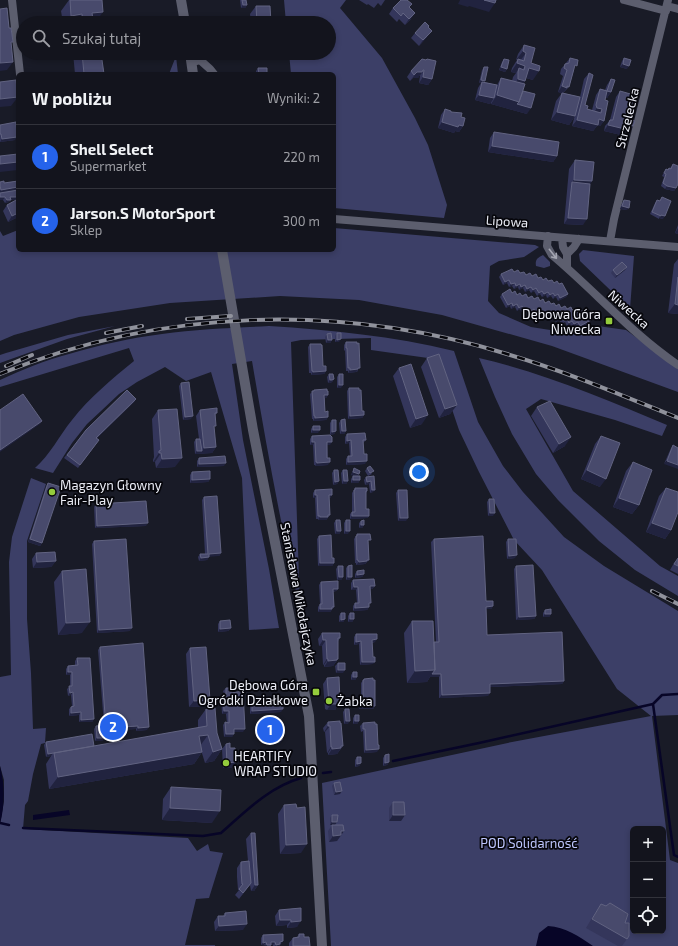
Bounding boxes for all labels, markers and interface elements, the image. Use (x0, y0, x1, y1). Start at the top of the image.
search box (16, 16, 336, 60)
icon: search (30, 27, 52, 49)
text: Szukaj tutaj (62, 29, 141, 47)
street label: Strzelecka (612, 86, 642, 150)
text: W pobliżu (32, 88, 112, 108)
text: Wyniki: 2 (267, 90, 320, 106)
text: Shell Select (70, 140, 153, 158)
text: 1 (42, 149, 48, 165)
text: 220 m (283, 149, 320, 165)
text: Supermarket (70, 158, 147, 174)
text: Jarson.S MotorSport (70, 204, 215, 222)
street label: Lipowa (485, 212, 529, 230)
text: 2 (41, 213, 49, 229)
text: 300 m (283, 213, 320, 229)
text: Sklep (70, 222, 102, 238)
one-way arrow (549, 248, 557, 259)
street label: Niwecka (605, 286, 653, 332)
place label: Dębowa Góra Niwecka (522, 306, 601, 337)
marker: Dębowa Góra Niwecka (604, 316, 614, 326)
your location (409, 462, 429, 482)
place label: Magazyn Głowny Fair-Play (60, 477, 162, 508)
marker: Magazyn Głowny Fair-Play (47, 487, 57, 497)
street label: Stanisława Mikołajczyka (277, 521, 321, 667)
place label: Dębowa Góra Ogródki Działkowe (198, 677, 308, 708)
marker: Dębowa Góra Ogródki Działkowe (311, 687, 321, 697)
place label: Żabka (337, 693, 373, 709)
marker: Żabka (324, 696, 334, 706)
pin: 2 (100, 712, 126, 742)
pin: 1 (257, 715, 283, 745)
place label: HEARTIFY WRAP STUDIO (234, 748, 317, 779)
marker: HEARTIFY WRAP STUDIO (221, 758, 231, 768)
map controls (630, 826, 666, 934)
button: + (630, 826, 666, 862)
park label: POD Solidarność (480, 835, 578, 851)
button: − (630, 862, 666, 898)
button: locate (630, 898, 666, 934)

